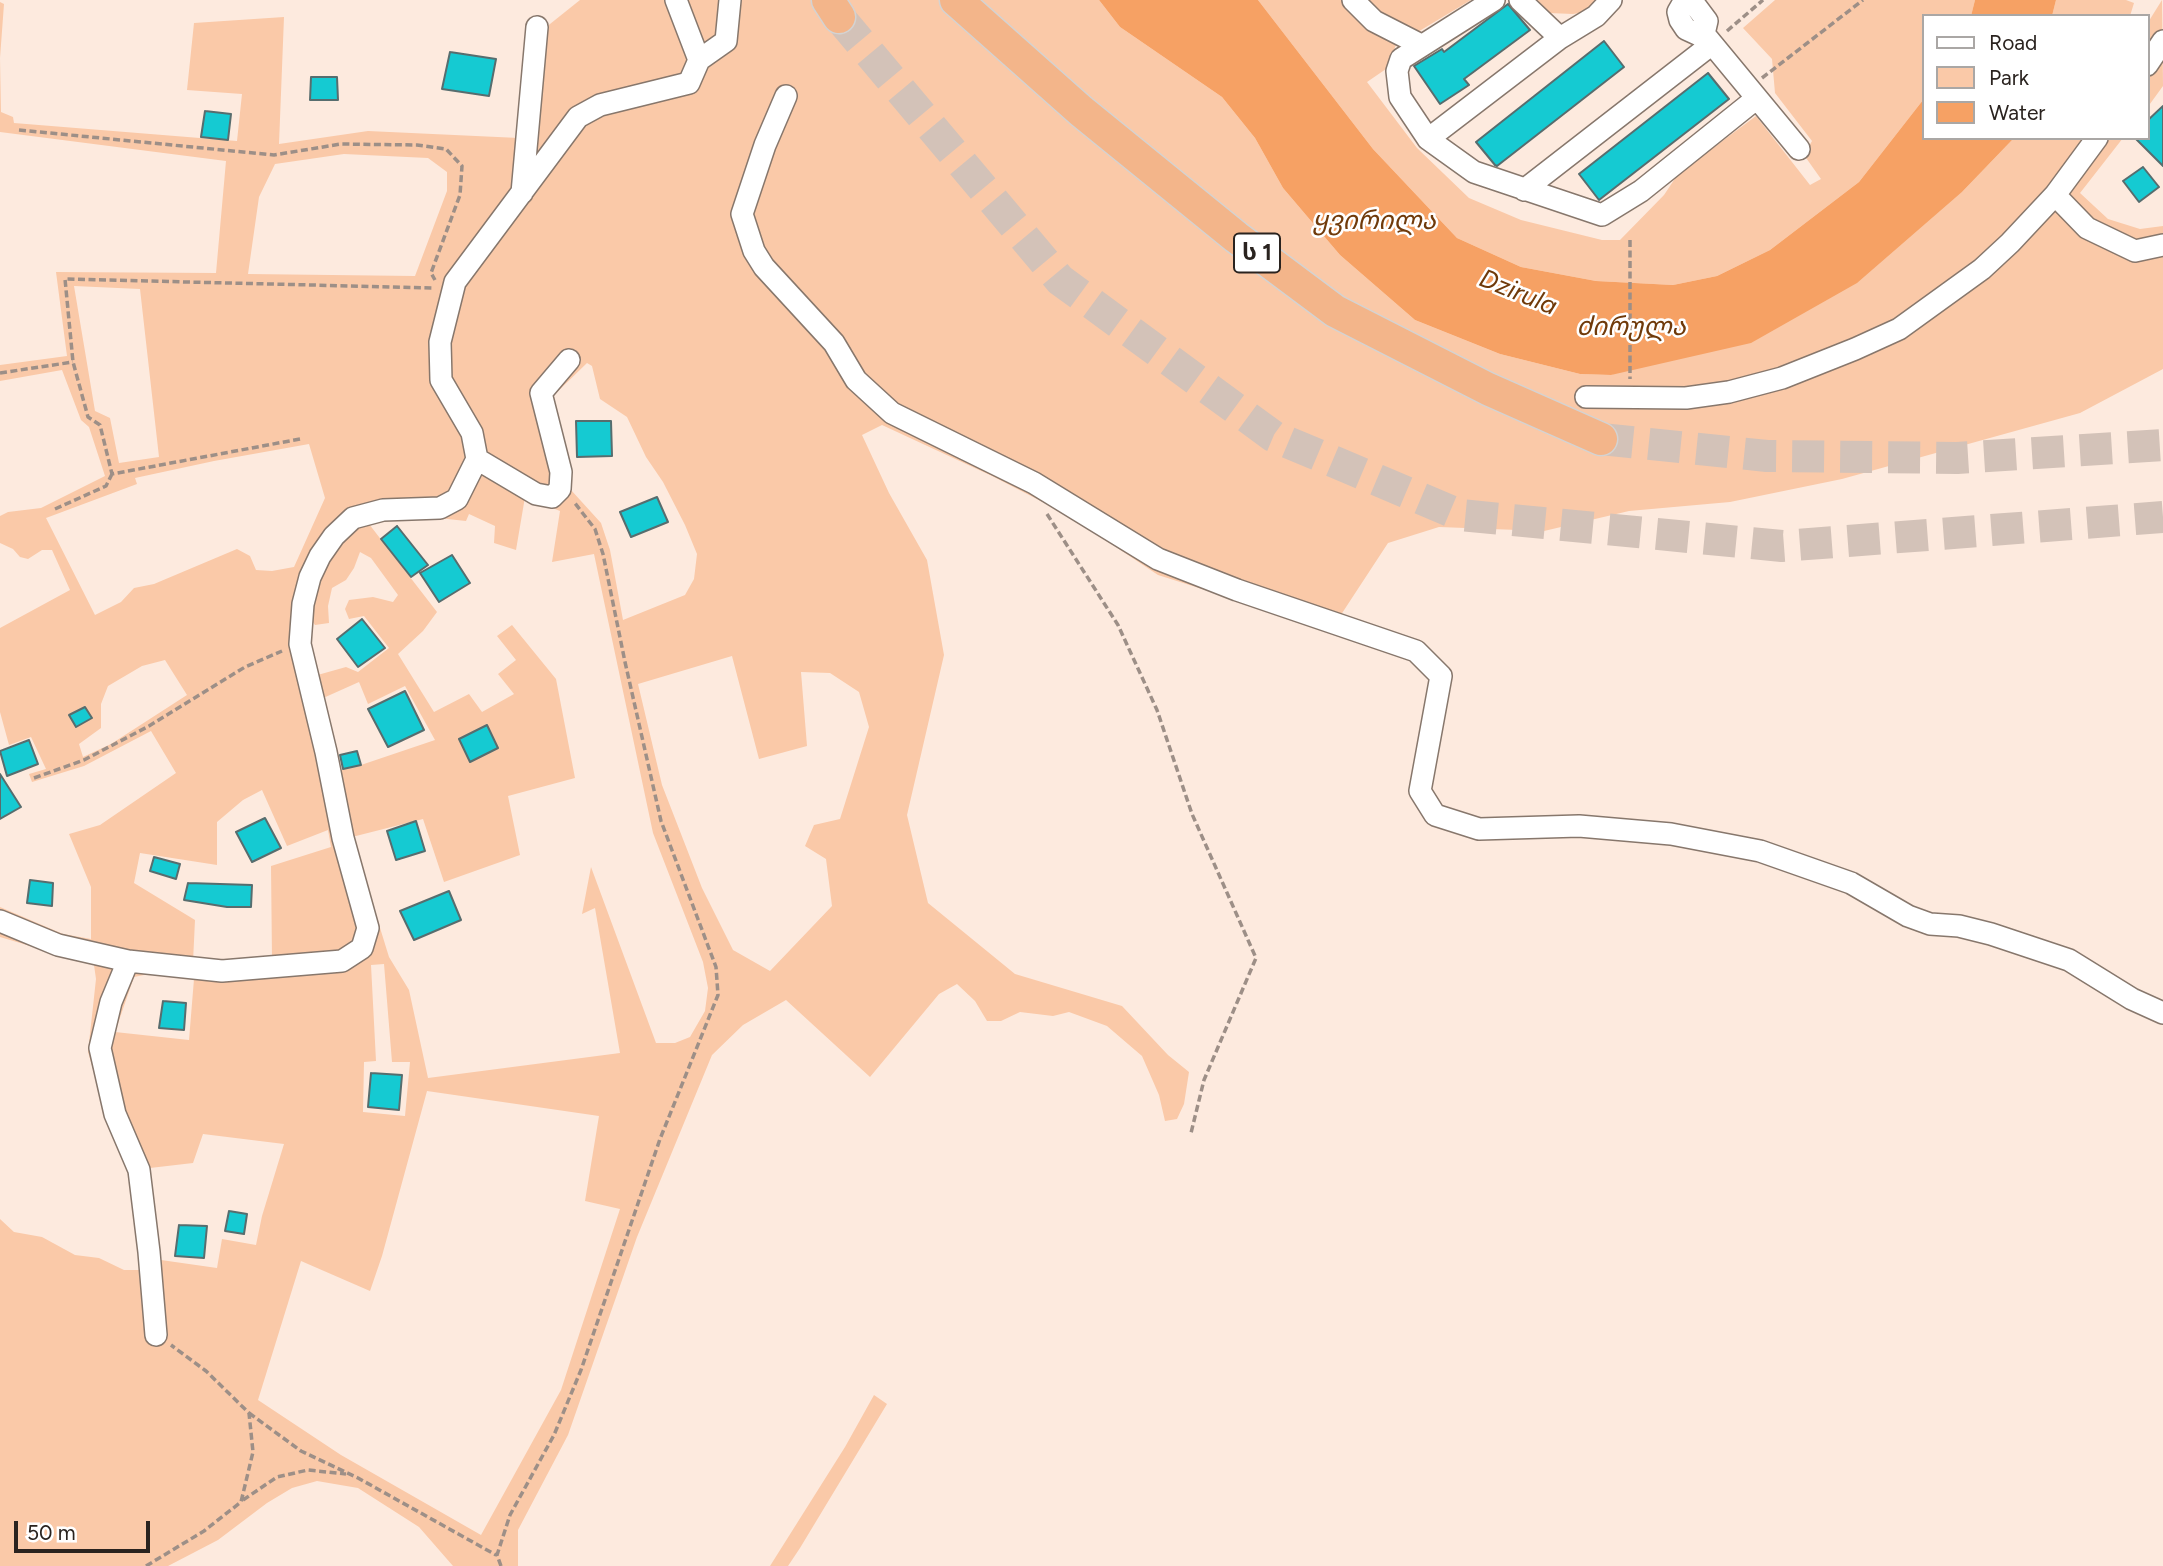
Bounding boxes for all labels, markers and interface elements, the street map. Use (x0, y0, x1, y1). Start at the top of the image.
legend (1922, 14, 2149, 140)
text: Road (1989, 30, 2037, 55)
text: Park (1989, 65, 2029, 90)
text: Water (1989, 100, 2045, 125)
water label: ყვირილა (1312, 205, 1436, 237)
road number: ს 1 (1234, 234, 1280, 272)
water label: Dzirula (1475, 263, 1561, 323)
water label: ძირულა (1576, 311, 1686, 343)
scale bar (18, 1506, 154, 1550)
text: 50 m (27, 1520, 76, 1545)

